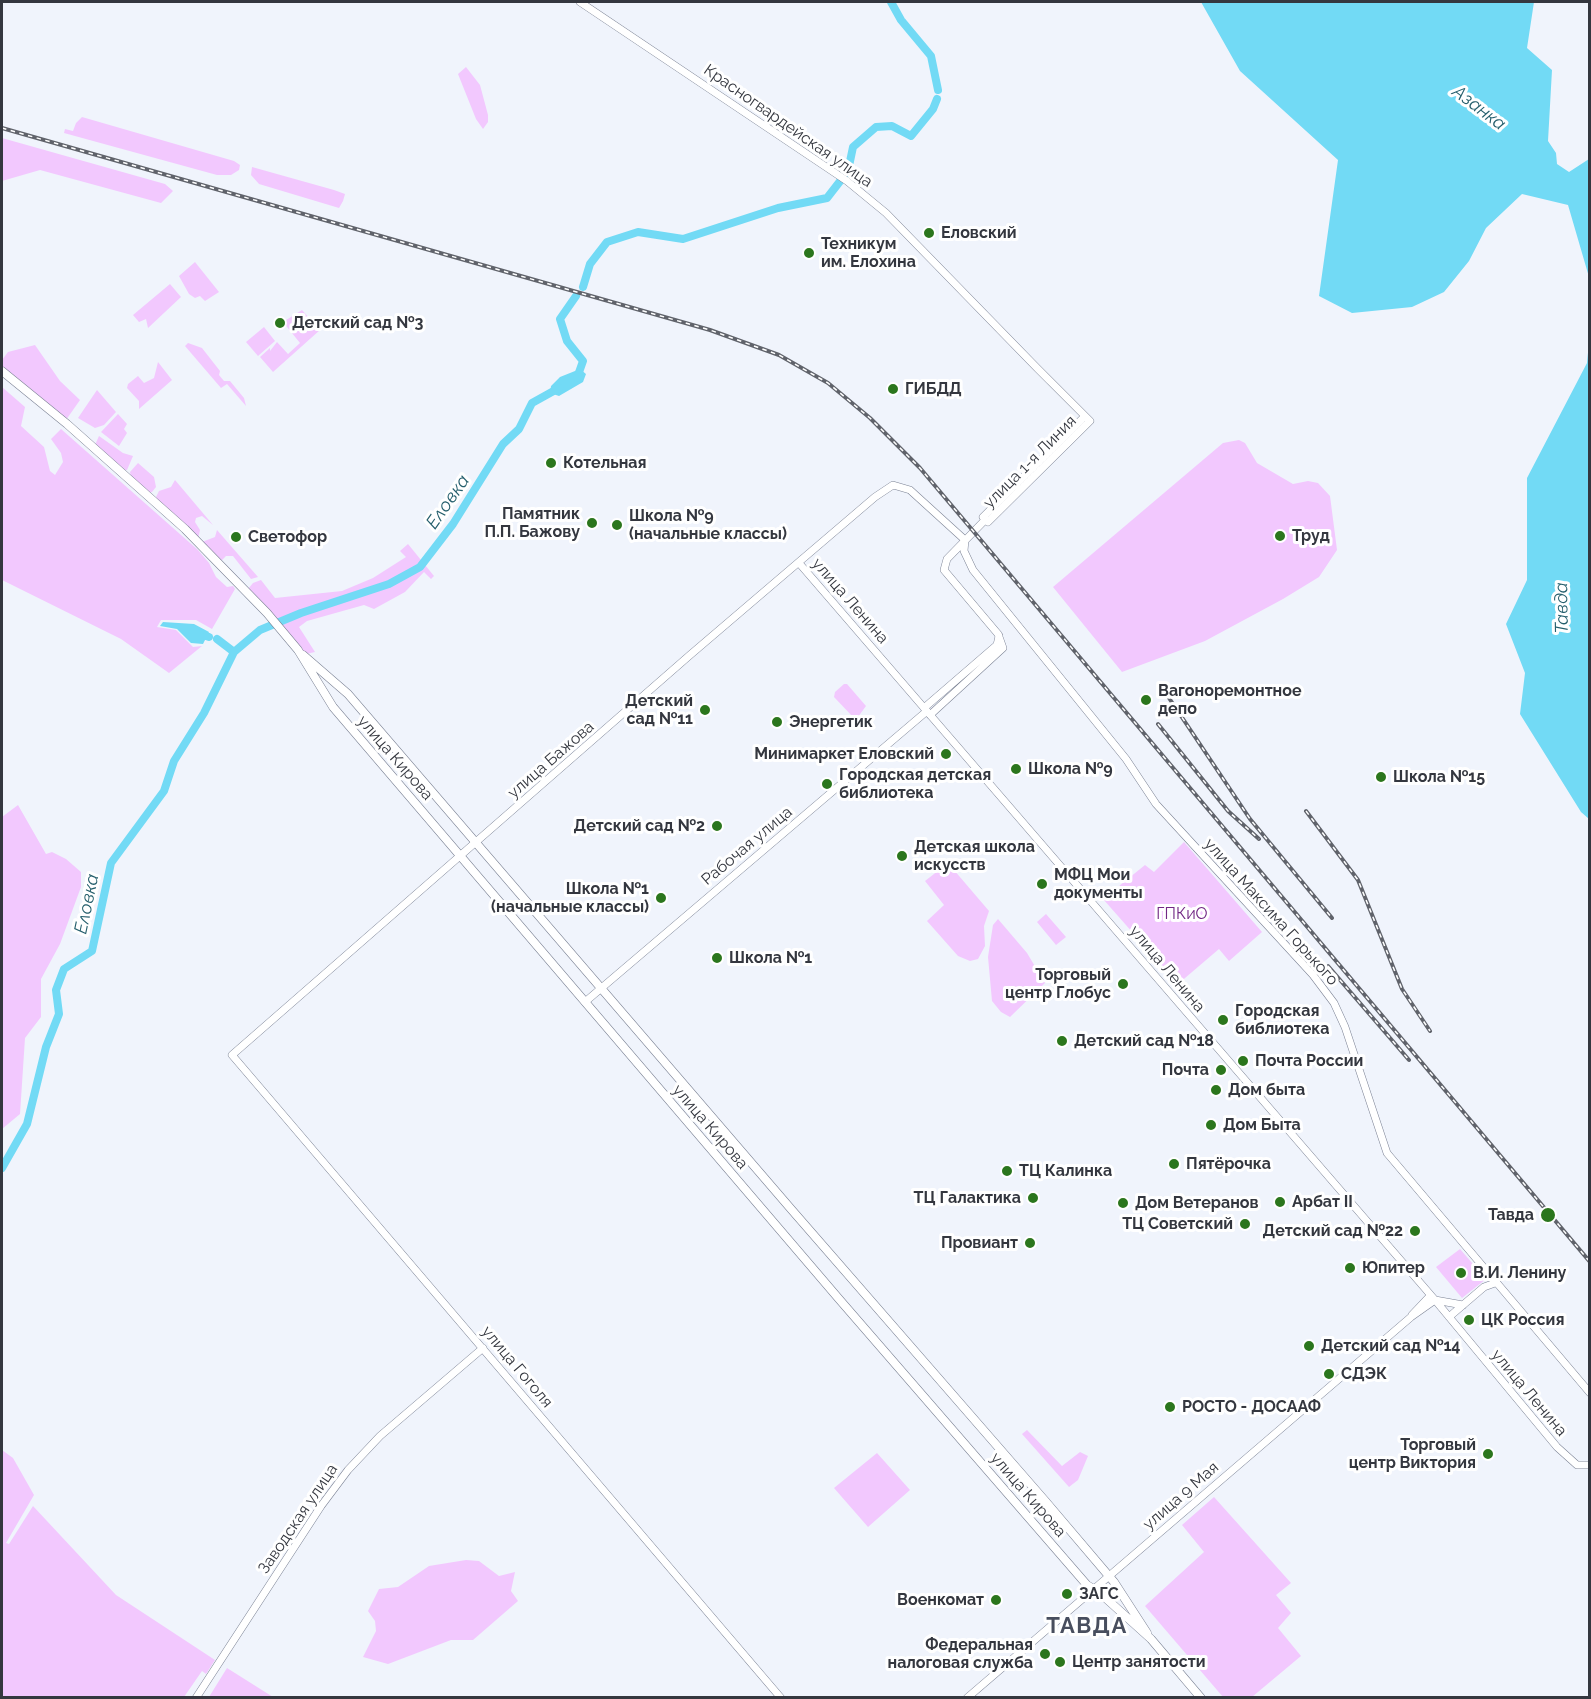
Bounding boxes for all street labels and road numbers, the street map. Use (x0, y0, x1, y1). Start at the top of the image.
street label: Красногвардейская улица (700, 60, 876, 192)
street label: улица 1-я Линия (980, 412, 1080, 512)
street label: улица Ленина (808, 554, 892, 648)
street label: улица Кирова (353, 712, 437, 804)
street label: улица Бажова (504, 717, 598, 803)
street label: Рабочая улица (698, 803, 796, 889)
street label: улица Максима Горького (1200, 835, 1342, 989)
street label: улица Ленина (1125, 922, 1209, 1016)
street label: улица Кирова (668, 1081, 752, 1173)
street label: улица Гоголя (477, 1322, 557, 1412)
street label: улица Ленина (1487, 1346, 1571, 1440)
street label: улица Кирова (986, 1449, 1070, 1541)
street label: улица 9 Мая (1139, 1458, 1223, 1534)
street label: Заводская улица (254, 1460, 342, 1578)

